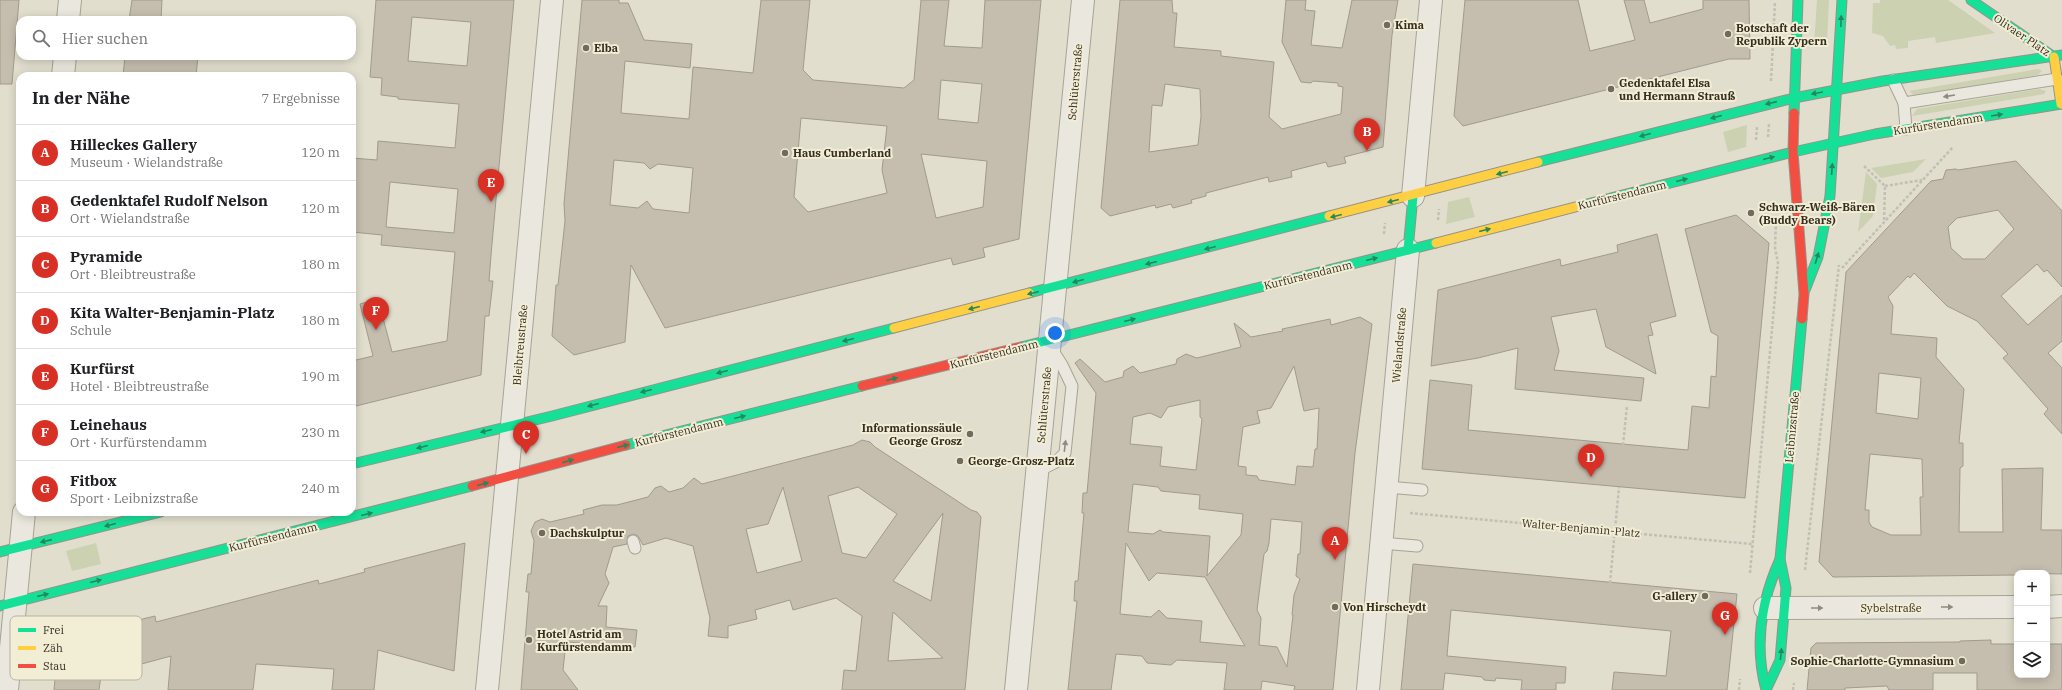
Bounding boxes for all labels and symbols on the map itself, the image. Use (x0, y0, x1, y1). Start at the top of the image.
street label: Olivaer Platz (1991, 11, 2053, 59)
one-way arrow (1838, 15, 1845, 27)
place label: Kima (1395, 18, 1424, 32)
marker: Kima (1382, 20, 1392, 30)
place label: Botschaft der Republik Zypern (1736, 21, 1827, 48)
marker: Botschaft der Republik Zypern (1723, 29, 1733, 39)
place label: Elba (594, 41, 618, 55)
marker: Elba (581, 43, 591, 53)
street label: Schlüterstraße (1065, 43, 1085, 121)
place label: Gedenktafel Elsa und Hermann Strauß (1619, 76, 1735, 103)
marker: Gedenktafel Elsa und Hermann Strauß (1606, 84, 1616, 94)
one-way arrow (1811, 91, 1823, 97)
one-way arrow (1943, 93, 1955, 99)
one-way arrow (1765, 100, 1777, 106)
street label: Kurfürstendamm (1892, 110, 1984, 138)
one-way arrow (1990, 111, 2003, 117)
one-way arrow (1709, 114, 1721, 120)
pin: B (1354, 118, 1380, 151)
one-way arrow (1639, 133, 1651, 139)
place label: Haus Cumberland (793, 146, 891, 160)
marker: Haus Cumberland (780, 148, 790, 158)
one-way arrow (1763, 155, 1775, 161)
one-way arrow (1829, 163, 1836, 175)
pin: E (478, 169, 504, 202)
one-way arrow (1495, 170, 1507, 176)
street label: Kurfürstendamm (1576, 177, 1668, 213)
one-way arrow (1676, 177, 1688, 183)
one-way arrow (1387, 198, 1399, 204)
place label: Schwarz-Weiß-Bären (Buddy Bears) (1759, 200, 1875, 227)
marker: Schwarz-Weiß-Bären (Buddy Bears) (1746, 208, 1756, 218)
one-way arrow (1330, 213, 1342, 219)
one-way arrow (1479, 227, 1491, 233)
one-way arrow (1204, 245, 1216, 251)
one-way arrow (1814, 252, 1820, 264)
one-way arrow (1366, 256, 1378, 262)
street label: Kurfürstendamm (1262, 257, 1354, 293)
one-way arrow (1145, 260, 1157, 266)
one-way arrow (1072, 278, 1084, 284)
one-way arrow (1027, 290, 1040, 296)
pin: F (363, 297, 389, 330)
street label: Bleibtreustraße (509, 304, 531, 386)
one-way arrow (968, 305, 980, 311)
street label: Wielandstraße (1389, 307, 1409, 383)
one-way arrow (1124, 317, 1136, 323)
your location (1045, 323, 1065, 343)
street label: Kurfürstendamm (948, 336, 1040, 372)
one-way arrow (842, 337, 854, 343)
street label: Schlüterstraße (1034, 366, 1054, 444)
one-way arrow (716, 369, 728, 375)
one-way arrow (886, 376, 898, 382)
one-way arrow (640, 388, 652, 394)
street label: Leibnizstraße (1782, 391, 1802, 463)
one-way arrow (587, 402, 599, 408)
one-way arrow (734, 413, 746, 419)
street label: Kurfürstendamm (633, 414, 725, 450)
pin: C (513, 421, 539, 454)
place label: Informationssäule George Grosz (862, 421, 962, 448)
one-way arrow (480, 429, 492, 435)
marker: Informationssäule George Grosz (965, 429, 975, 439)
one-way arrow (1062, 440, 1069, 452)
one-way arrow (617, 442, 629, 448)
one-way arrow (416, 444, 428, 450)
pin: D (1578, 444, 1604, 477)
place label: George-Grosz-Platz (968, 454, 1075, 468)
marker: George-Grosz-Platz (955, 456, 965, 466)
one-way arrow (562, 458, 574, 464)
one-way arrow (477, 481, 489, 487)
one-way arrow (360, 510, 373, 516)
street label: Walter-Benjamin-Platz (1521, 516, 1641, 540)
street label: Kurfürstendamm (227, 519, 319, 555)
one-way arrow (104, 522, 116, 528)
place label: Dachskulptur (550, 526, 625, 540)
pin: A (1322, 527, 1348, 560)
marker: Dachskulptur (537, 528, 547, 538)
one-way arrow (40, 538, 52, 544)
one-way arrow (90, 578, 103, 584)
place label: G-allery (1652, 589, 1698, 603)
marker: G-allery (1700, 591, 1710, 601)
one-way arrow (37, 592, 49, 598)
place label: Von Hirscheydt (1343, 600, 1426, 614)
street label: Sybelstraße (1860, 601, 1922, 615)
marker: Von Hirscheydt (1330, 602, 1340, 612)
pin: G (1712, 602, 1738, 635)
one-way arrow (1941, 604, 1954, 610)
one-way arrow (1811, 605, 1824, 611)
legend (10, 616, 142, 680)
text: Frei (43, 623, 64, 637)
place label: Hotel Astrid am Kurfürstendamm (537, 627, 633, 654)
marker: Hotel Astrid am Kurfürstendamm (524, 635, 534, 645)
text: Zäh (43, 641, 63, 655)
one-way arrow (1777, 648, 1784, 660)
place label: Sophie-Charlotte-Gymnasium (1791, 654, 1954, 668)
marker: Sophie-Charlotte-Gymnasium (1957, 656, 1967, 666)
text: Stau (43, 659, 66, 673)

